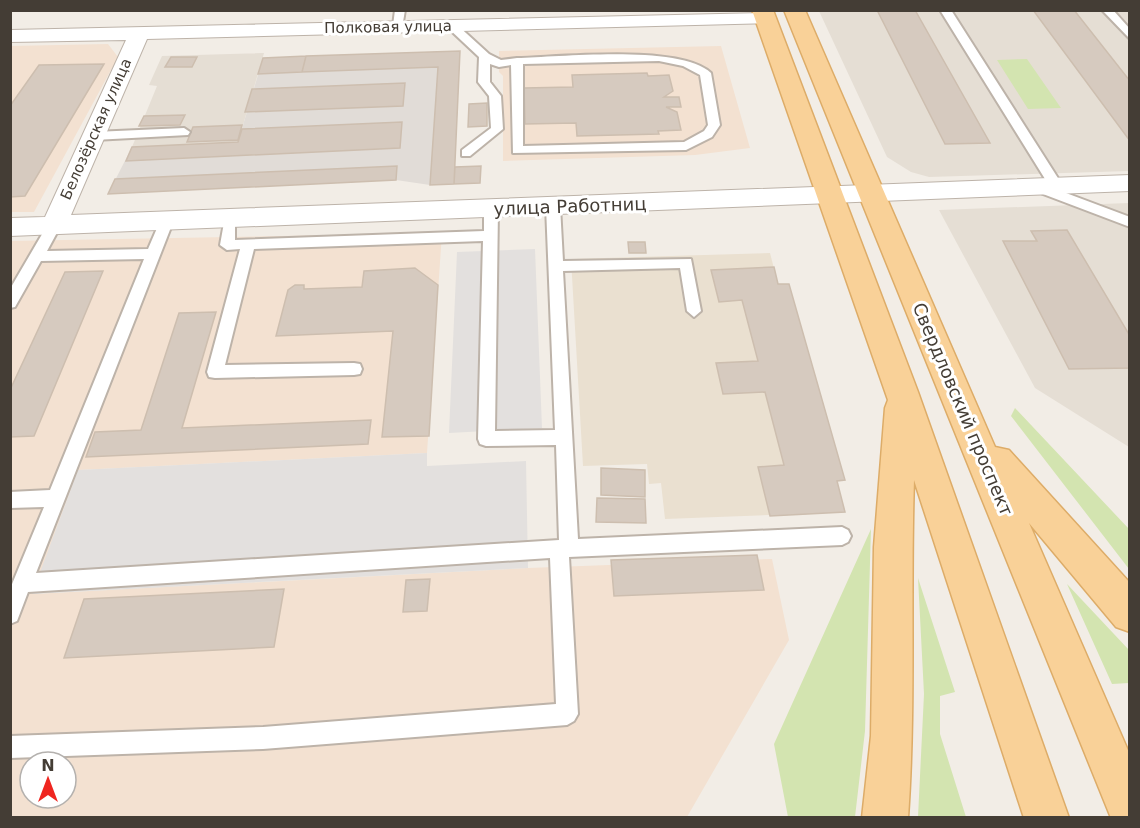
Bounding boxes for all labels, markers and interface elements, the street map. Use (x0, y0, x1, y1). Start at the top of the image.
street label: Полковая улица (324, 17, 452, 37)
street label: Белозёрская улица (57, 55, 135, 203)
street label: улица Работниц (493, 193, 647, 219)
street label: Свердловский проспект (909, 299, 1017, 519)
north arrow (18, 750, 78, 810)
text: N (41, 756, 55, 775)

